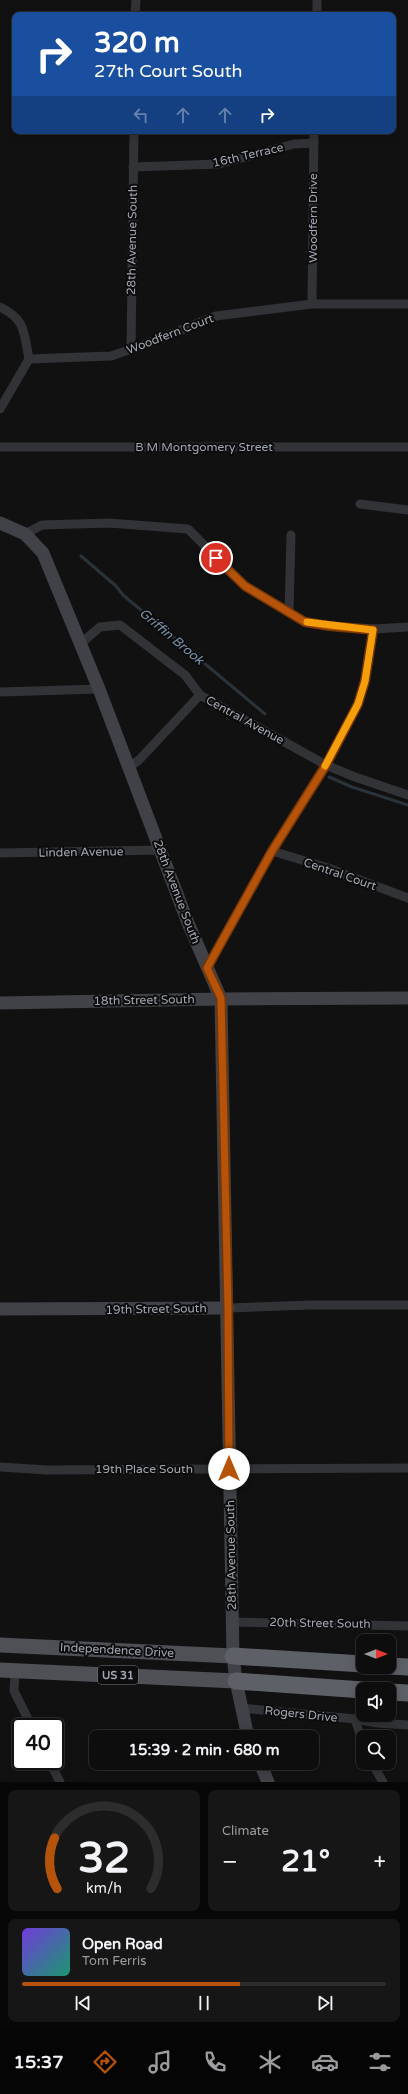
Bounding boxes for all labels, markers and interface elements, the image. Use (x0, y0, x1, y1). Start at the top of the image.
text: 320 m (94, 26, 180, 60)
icon: right (28, 28, 80, 80)
text: 27th Court South (94, 60, 243, 82)
icon: left (130, 104, 152, 126)
icon: ahead (172, 104, 194, 126)
icon: ahead (214, 104, 236, 126)
icon: right (256, 104, 278, 126)
street label: 16th Terrace (211, 140, 285, 170)
street label: Woodfern Drive (306, 173, 320, 263)
street label: 28th Avenue South (124, 185, 140, 295)
street label: Woodfern Court (125, 311, 216, 357)
street label: B M Montgomery Street (135, 440, 273, 454)
pin (199, 541, 233, 575)
icon: arrive (205, 547, 227, 569)
water label: Griffin Brook (136, 605, 208, 669)
street label: Central Avenue (204, 693, 287, 747)
street label: 28th Avenue South (151, 838, 203, 946)
street label: Linden Avenue (38, 844, 124, 860)
street label: Central Court (302, 855, 379, 893)
street label: 18th Street South (93, 992, 195, 1008)
street label: 19th Street South (105, 1301, 207, 1317)
position arrow (208, 1448, 250, 1490)
street label: 19th Place South (95, 1462, 193, 1476)
street label: 28th Avenue South (223, 1500, 239, 1610)
street label: 20th Street South (269, 1615, 371, 1631)
north arrow (356, 1634, 396, 1674)
map controls (356, 1634, 396, 1770)
street label: Independence Drive (60, 1640, 175, 1660)
road number: US 31 (98, 1666, 138, 1684)
button: sound (356, 1682, 396, 1722)
street label: Rogers Drive (264, 1703, 338, 1725)
speed limit sign: 40 (12, 1718, 64, 1770)
button: search (356, 1730, 396, 1770)
text: 15:39 · 2 min · 680 m (129, 1741, 279, 1759)
text: Climate (222, 1823, 269, 1839)
text: 32 (78, 1833, 130, 1883)
text: 21° (281, 1843, 330, 1880)
text: − (222, 1849, 238, 1875)
text: + (374, 1849, 386, 1875)
text: km/h (86, 1879, 122, 1896)
text: Open Road (82, 1935, 163, 1953)
text: Tom Ferris (82, 1953, 146, 1969)
icon: previous (72, 1992, 94, 2014)
icon: pause (193, 1992, 215, 2014)
icon: next (314, 1992, 336, 2014)
icon: directions (91, 2048, 119, 2076)
icon: music (146, 2048, 174, 2076)
icon: phone (201, 2048, 229, 2076)
icon: climate (256, 2048, 284, 2076)
icon: car (311, 2048, 339, 2076)
icon: filters (366, 2048, 394, 2076)
text: 15:37 (14, 2051, 63, 2073)

